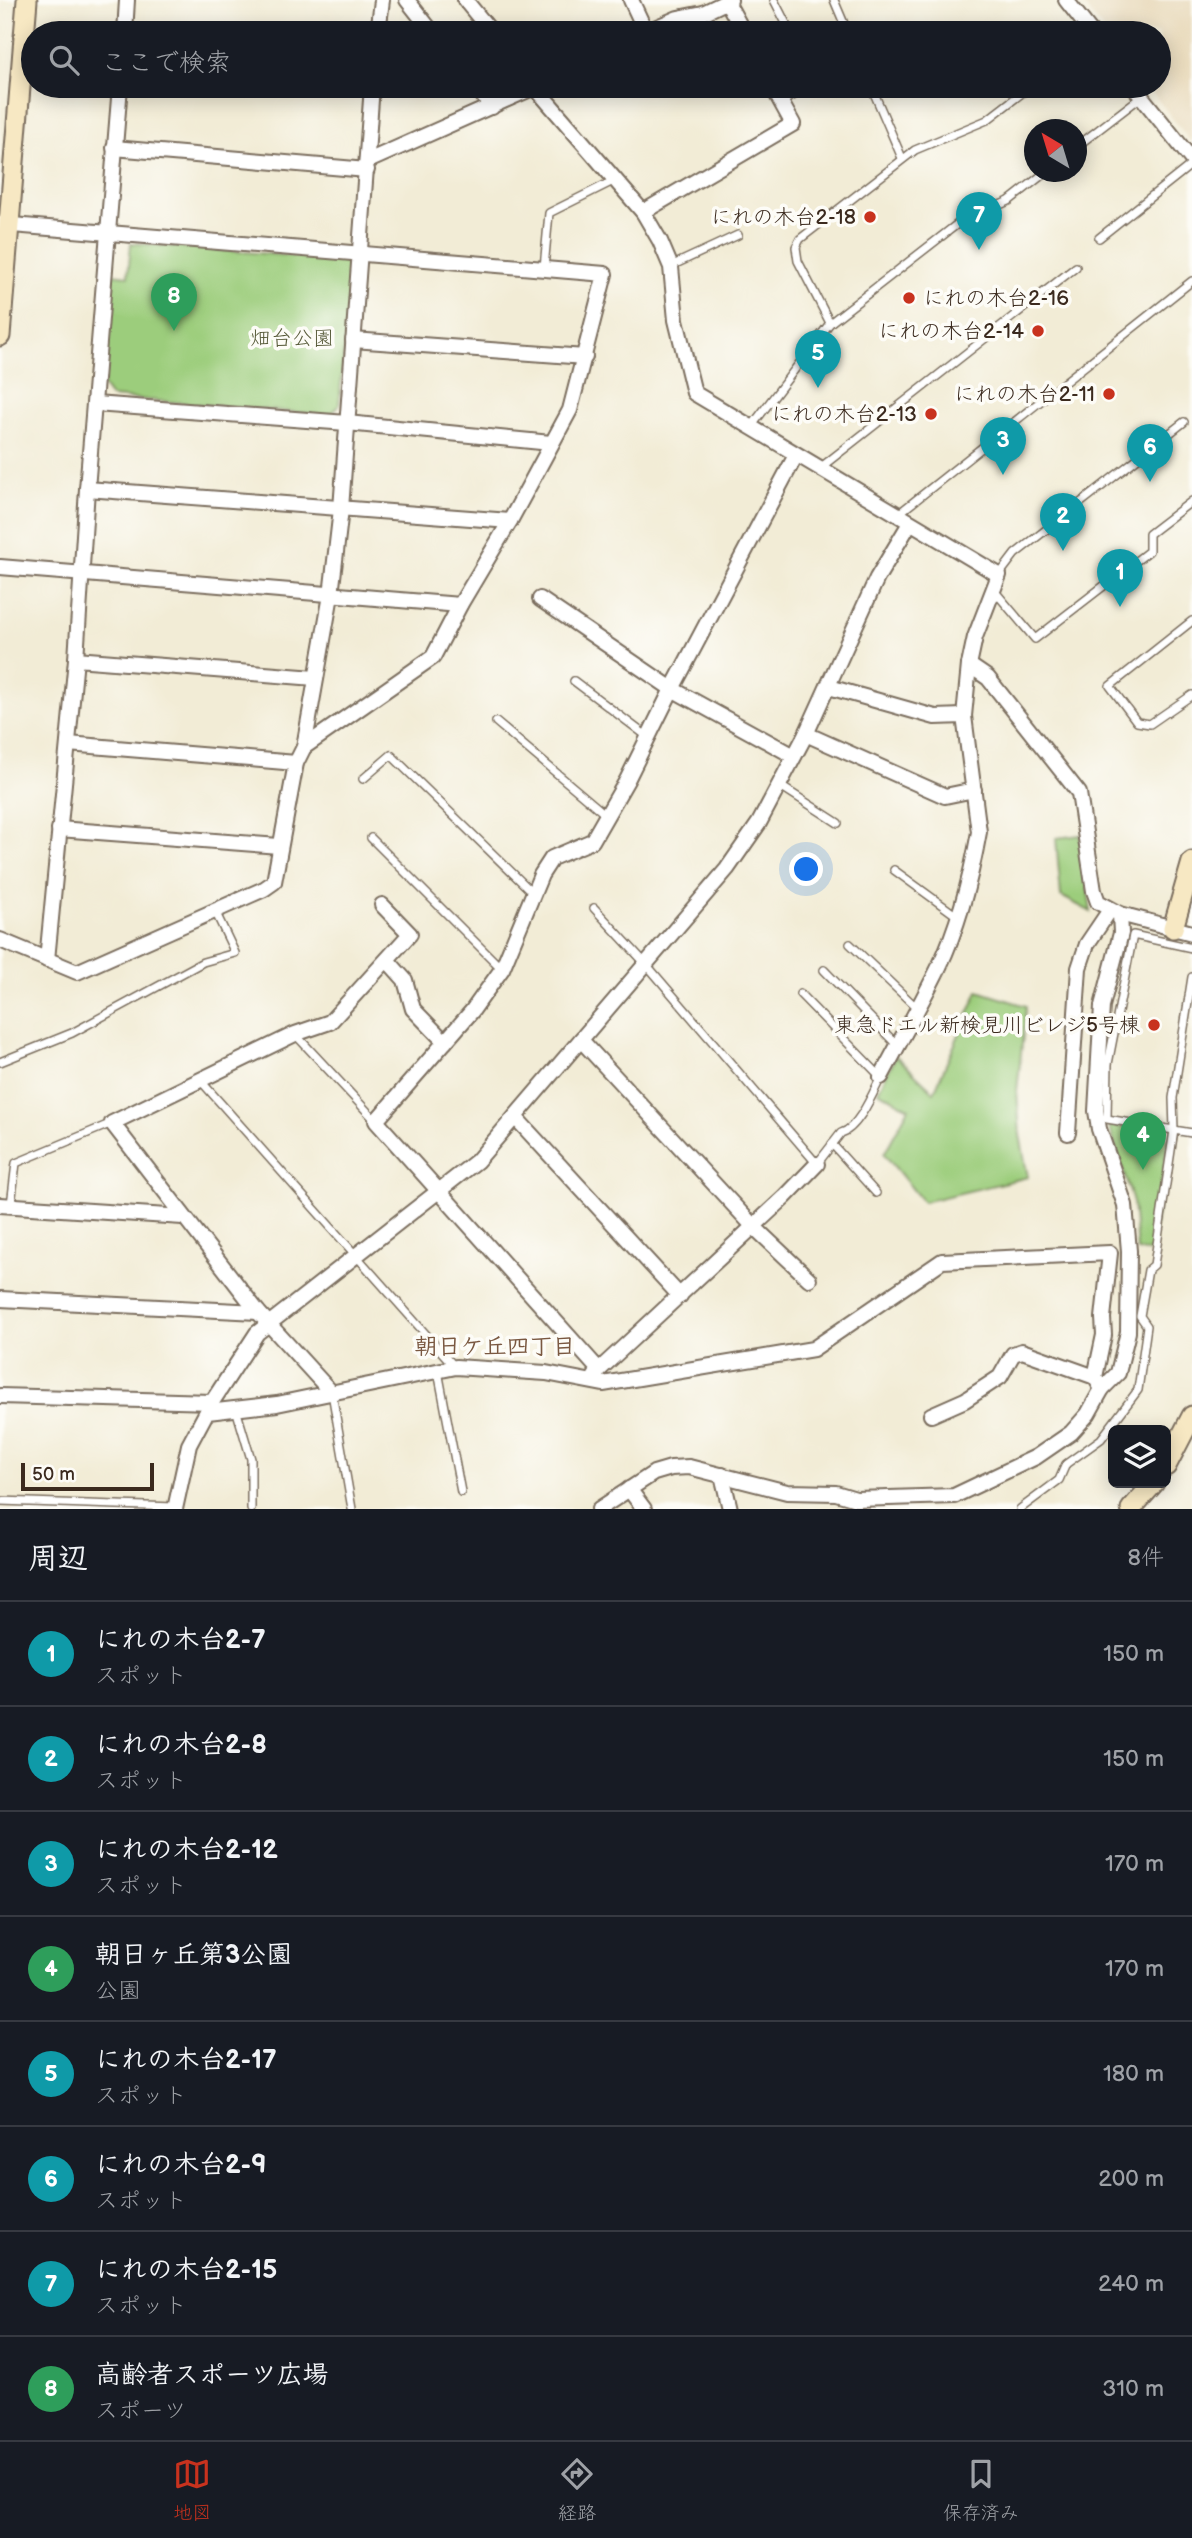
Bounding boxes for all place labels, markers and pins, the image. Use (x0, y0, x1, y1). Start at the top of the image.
pin: 7 (956, 192, 1002, 250)
place label: にれの木台2-18 (711, 205, 856, 230)
marker: にれの木台2-18 (862, 209, 878, 225)
pin: 8 (151, 273, 197, 331)
place label: にれの木台2-16 (923, 286, 1069, 311)
marker: にれの木台2-16 (901, 290, 917, 306)
place label: にれの木台2-14 (878, 319, 1024, 344)
marker: にれの木台2-14 (1030, 323, 1046, 339)
pin: 5 (795, 330, 841, 388)
place label: にれの木台2-11 (954, 382, 1095, 407)
marker: にれの木台2-11 (1101, 386, 1117, 402)
place label: にれの木台2-13 (771, 402, 917, 427)
marker: にれの木台2-13 (923, 406, 939, 422)
pin: 3 (980, 417, 1026, 475)
pin: 6 (1127, 424, 1173, 482)
pin: 2 (1040, 493, 1086, 551)
pin: 1 (1097, 549, 1143, 607)
place label: 東急ドエル新検見川ビレジ5号棟 (834, 1013, 1140, 1038)
marker: 東急ドエル新検見川ビレジ5号棟 (1146, 1017, 1162, 1033)
pin: 4 (1120, 1112, 1166, 1170)

